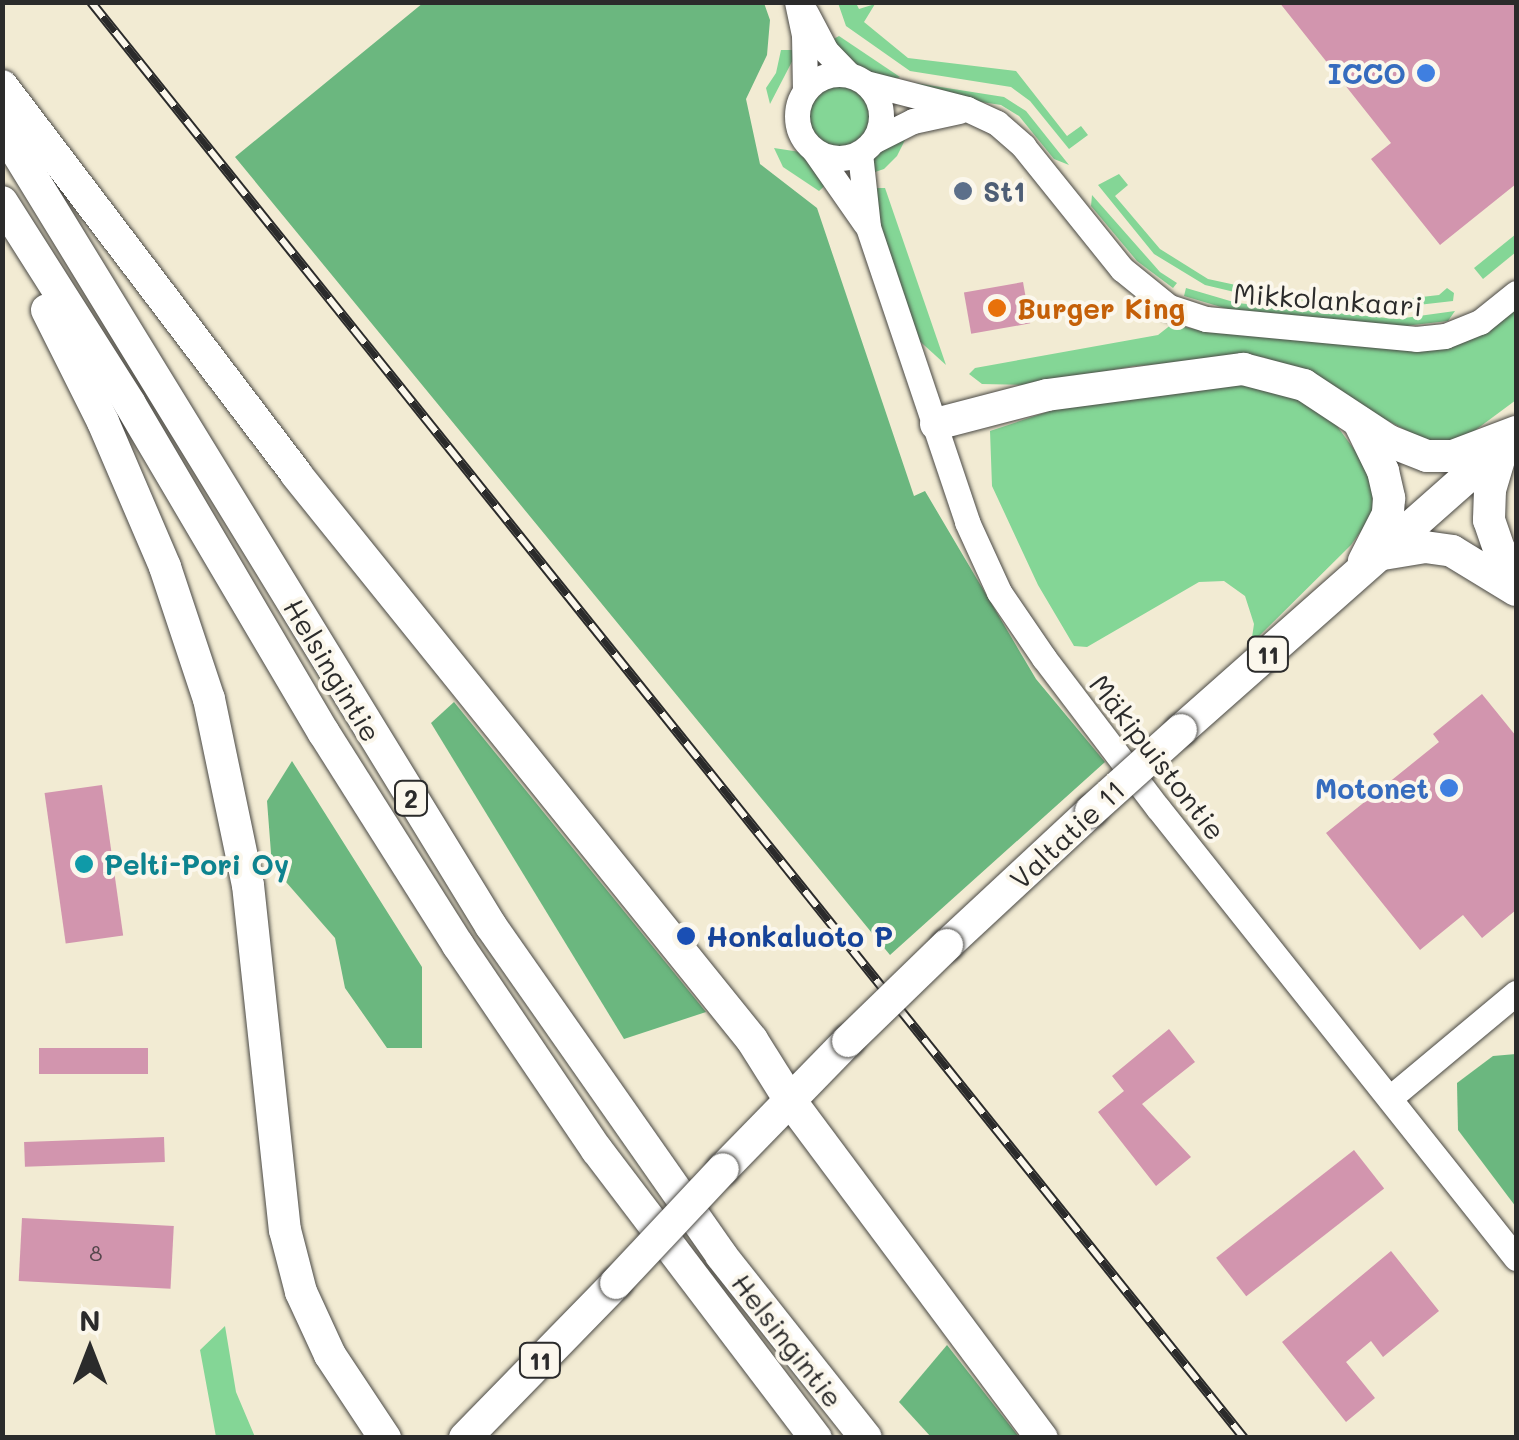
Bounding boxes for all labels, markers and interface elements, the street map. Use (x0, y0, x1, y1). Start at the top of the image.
place label: ICCO (1327, 56, 1406, 90)
marker: ICCO (1415, 62, 1437, 84)
place label: St1 (983, 174, 1025, 208)
marker: St1 (952, 180, 974, 202)
street label: Mikkolankaari (1232, 276, 1424, 322)
place label: Burger King (1017, 291, 1185, 325)
marker: Burger King (986, 297, 1008, 319)
street label: Helsingintie (277, 593, 389, 747)
road number: 11 (1246, 634, 1290, 674)
street label: Mäkipuistontie (1083, 668, 1233, 846)
place label: Motonet (1315, 771, 1429, 805)
street label: Valtatie 11 (1003, 772, 1131, 896)
marker: Motonet (1438, 777, 1460, 799)
road number: 2 (394, 778, 428, 818)
place label: Pelti-Pori Oy (104, 847, 289, 881)
marker: Pelti-Pori Oy (73, 853, 95, 875)
place label: Honkaluoto P (706, 919, 893, 953)
marker: Honkaluoto P (675, 925, 697, 947)
house number: 8 (89, 1240, 103, 1266)
street label: Helsingintie (725, 1266, 851, 1414)
north arrow (40, 1300, 140, 1400)
text: N (79, 1302, 101, 1338)
road number: 11 (518, 1340, 562, 1380)

